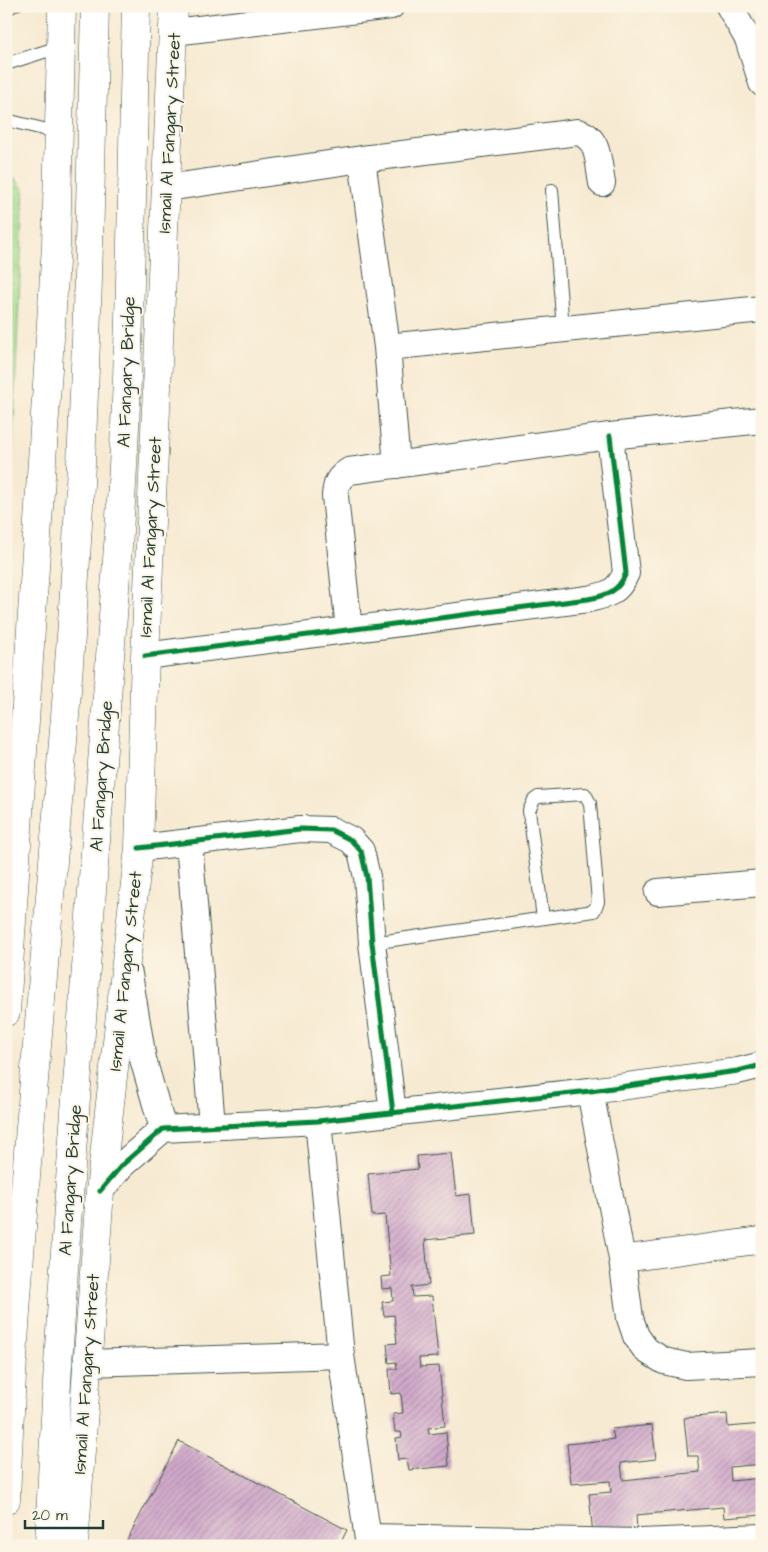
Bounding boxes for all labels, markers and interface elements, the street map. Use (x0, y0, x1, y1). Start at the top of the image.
street label: Ismail Al Fangary Street (152, 31, 188, 234)
street label: Al Fangary Bridge (111, 296, 143, 448)
street label: Ismail Al Fangary Street (133, 435, 169, 638)
street label: Al Fangary Bridge (84, 699, 120, 852)
street label: Ismail Al Fangary Street (103, 869, 149, 1072)
street label: Al Fangary Bridge (53, 1103, 89, 1256)
street label: Ismail Al Fangary Street (67, 1272, 107, 1475)
scale bar (25, 1497, 102, 1529)
text: 20 m (32, 1505, 68, 1526)

